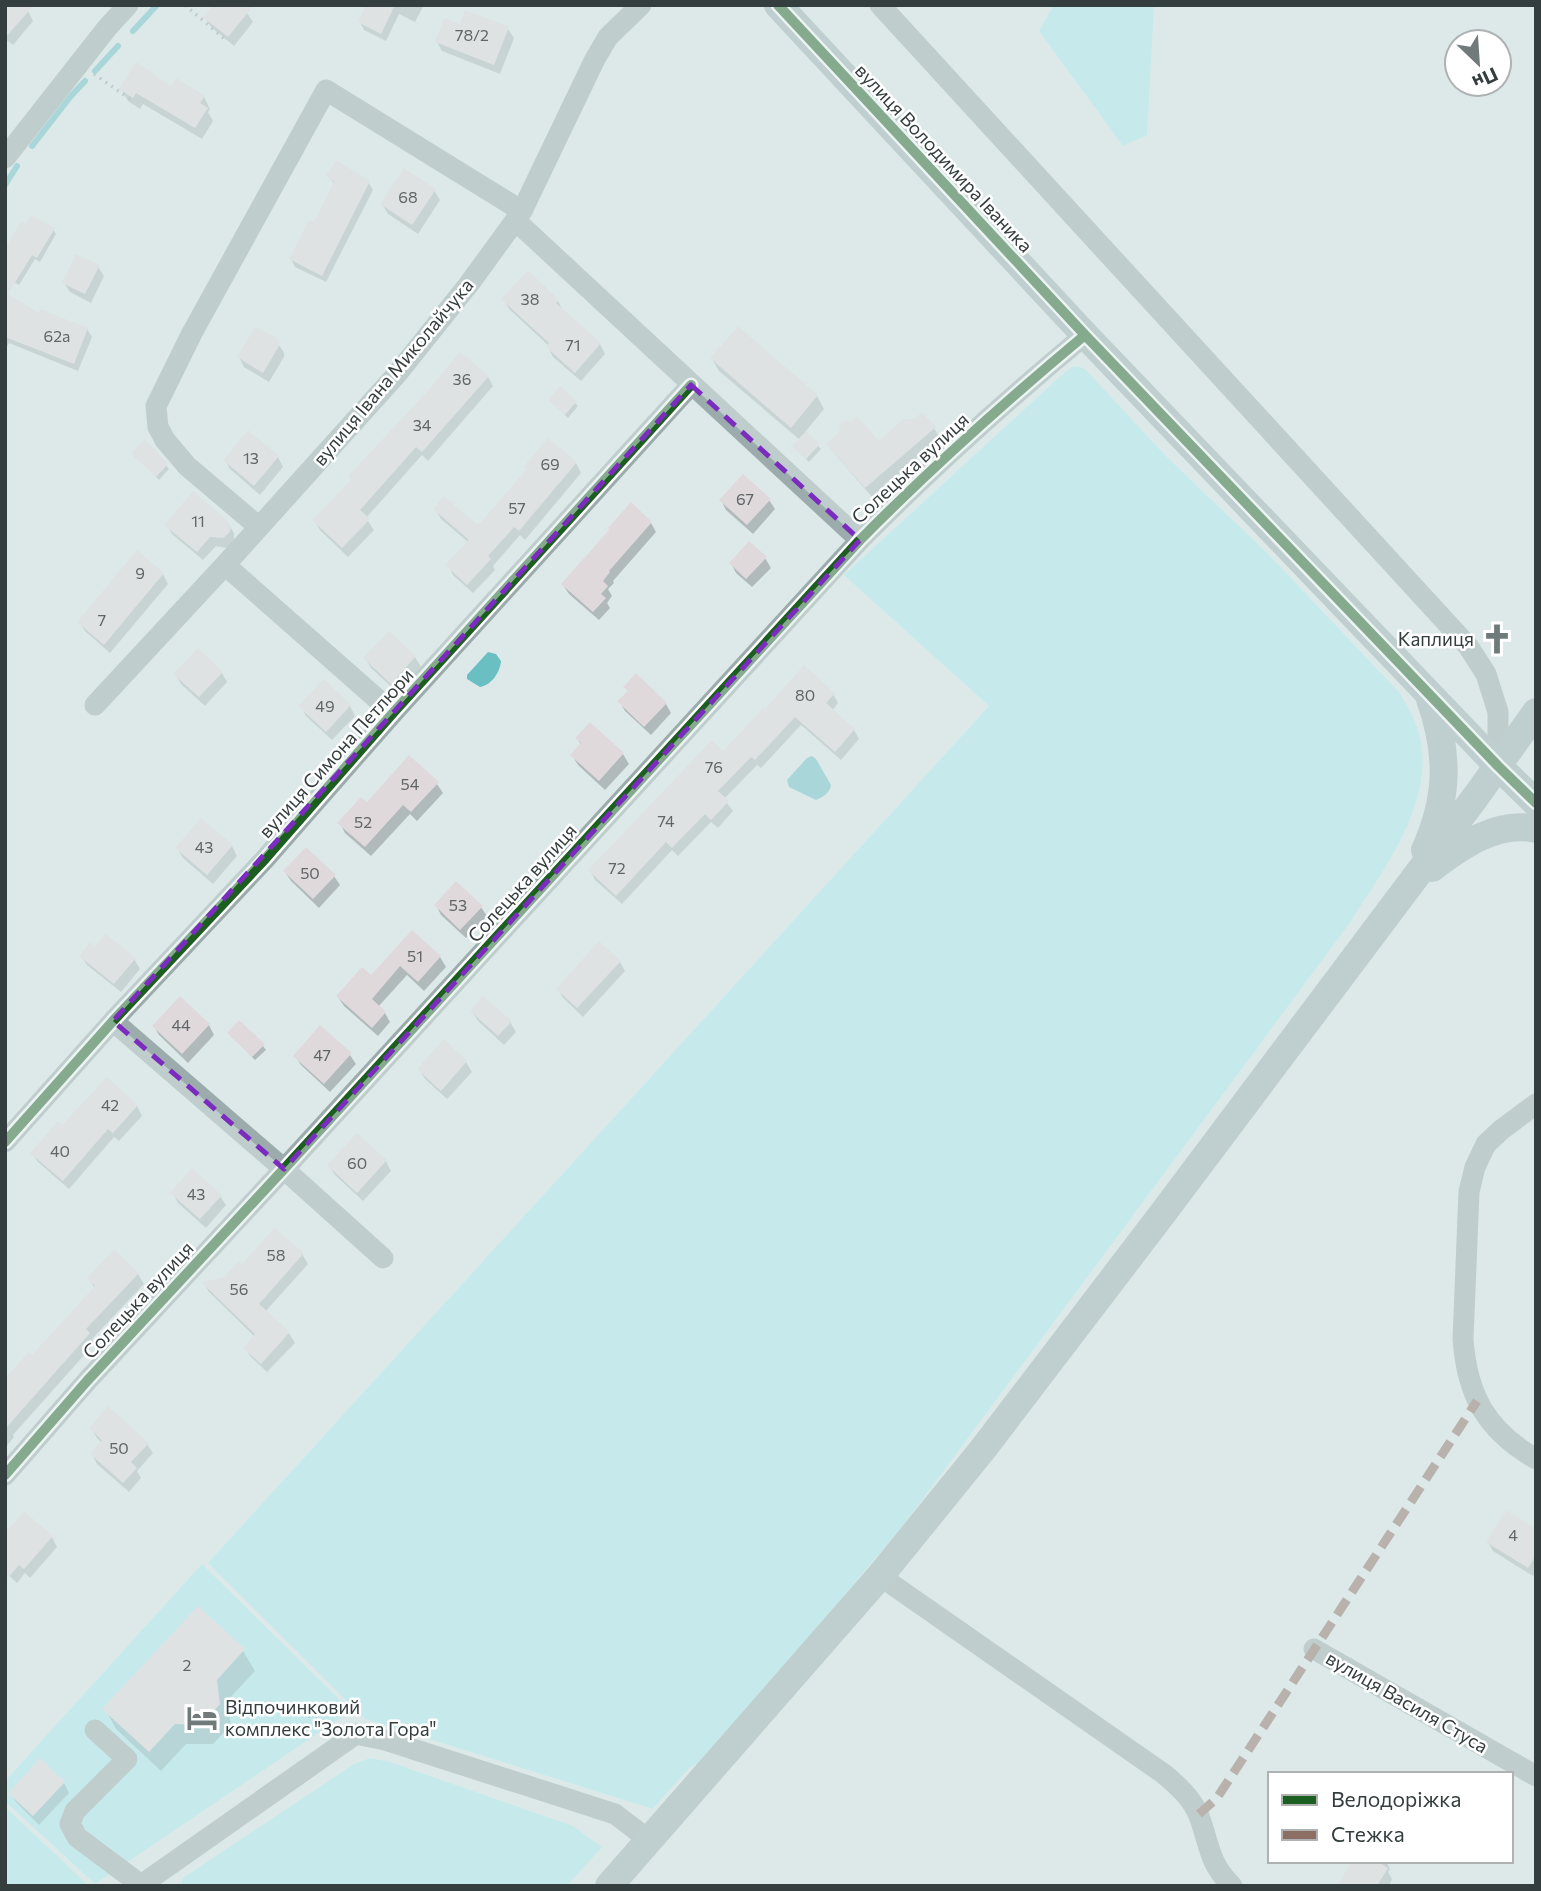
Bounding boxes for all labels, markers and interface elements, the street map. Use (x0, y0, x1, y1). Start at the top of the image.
house number: 78/2 (455, 25, 489, 44)
north arrow (1443, 28, 1513, 98)
street label: вулиця Володимира Іваника (851, 59, 1038, 257)
text: Пн (1469, 63, 1502, 95)
house number: 68 (398, 187, 418, 206)
street label: вулиця Івана Миколайчука (308, 273, 478, 470)
house number: 38 (521, 289, 539, 308)
house number: 62а (44, 326, 70, 345)
house number: 71 (565, 335, 581, 354)
house number: 36 (453, 369, 471, 388)
street label: Солецька вулиця (846, 407, 973, 528)
house number: 34 (413, 415, 432, 434)
house number: 13 (243, 448, 259, 467)
house number: 69 (540, 454, 560, 473)
house number: 67 (736, 489, 754, 508)
house number: 57 (508, 498, 526, 517)
house number: 11 (191, 511, 205, 530)
house number: 9 (135, 563, 145, 582)
house number: 7 (98, 610, 106, 629)
church icon: Каплиця (1480, 622, 1514, 656)
place label: Каплиця (1398, 627, 1474, 650)
street label: вулиця Симона Петлюри (253, 663, 418, 842)
house number: 80 (795, 685, 815, 704)
house number: 49 (315, 696, 335, 715)
house number: 76 (705, 757, 723, 776)
house number: 54 (401, 774, 420, 793)
house number: 74 (657, 811, 675, 830)
house number: 52 (354, 812, 372, 831)
street label: Солецька вулиця (462, 819, 581, 947)
house number: 43 (195, 837, 213, 856)
house number: 72 (608, 858, 626, 877)
house number: 50 (300, 863, 320, 882)
house number: 53 (449, 895, 467, 914)
house number: 51 (407, 946, 423, 965)
house number: 44 (171, 1015, 191, 1034)
house number: 47 (313, 1045, 331, 1064)
house number: 42 (101, 1095, 119, 1114)
house number: 40 (50, 1141, 70, 1160)
house number: 60 (347, 1153, 367, 1172)
house number: 43 (187, 1184, 205, 1203)
street label: Солецька вулиця (77, 1236, 198, 1363)
house number: 58 (267, 1245, 285, 1264)
house number: 56 (230, 1279, 248, 1298)
house number: 50 (109, 1438, 129, 1457)
house number: 4 (1508, 1525, 1518, 1544)
street label: вулиця Василя Стуса (1322, 1646, 1492, 1757)
house number: 2 (183, 1655, 192, 1674)
place label: Відпочинковий комплекс "Золота Гора" (225, 1695, 437, 1740)
hotel icon: Відпочинковий комплекс "Золота Гора" (185, 1701, 219, 1735)
legend (1268, 1772, 1513, 1863)
text: Велодоріжка (1331, 1786, 1461, 1811)
text: Стежка (1331, 1821, 1405, 1846)

